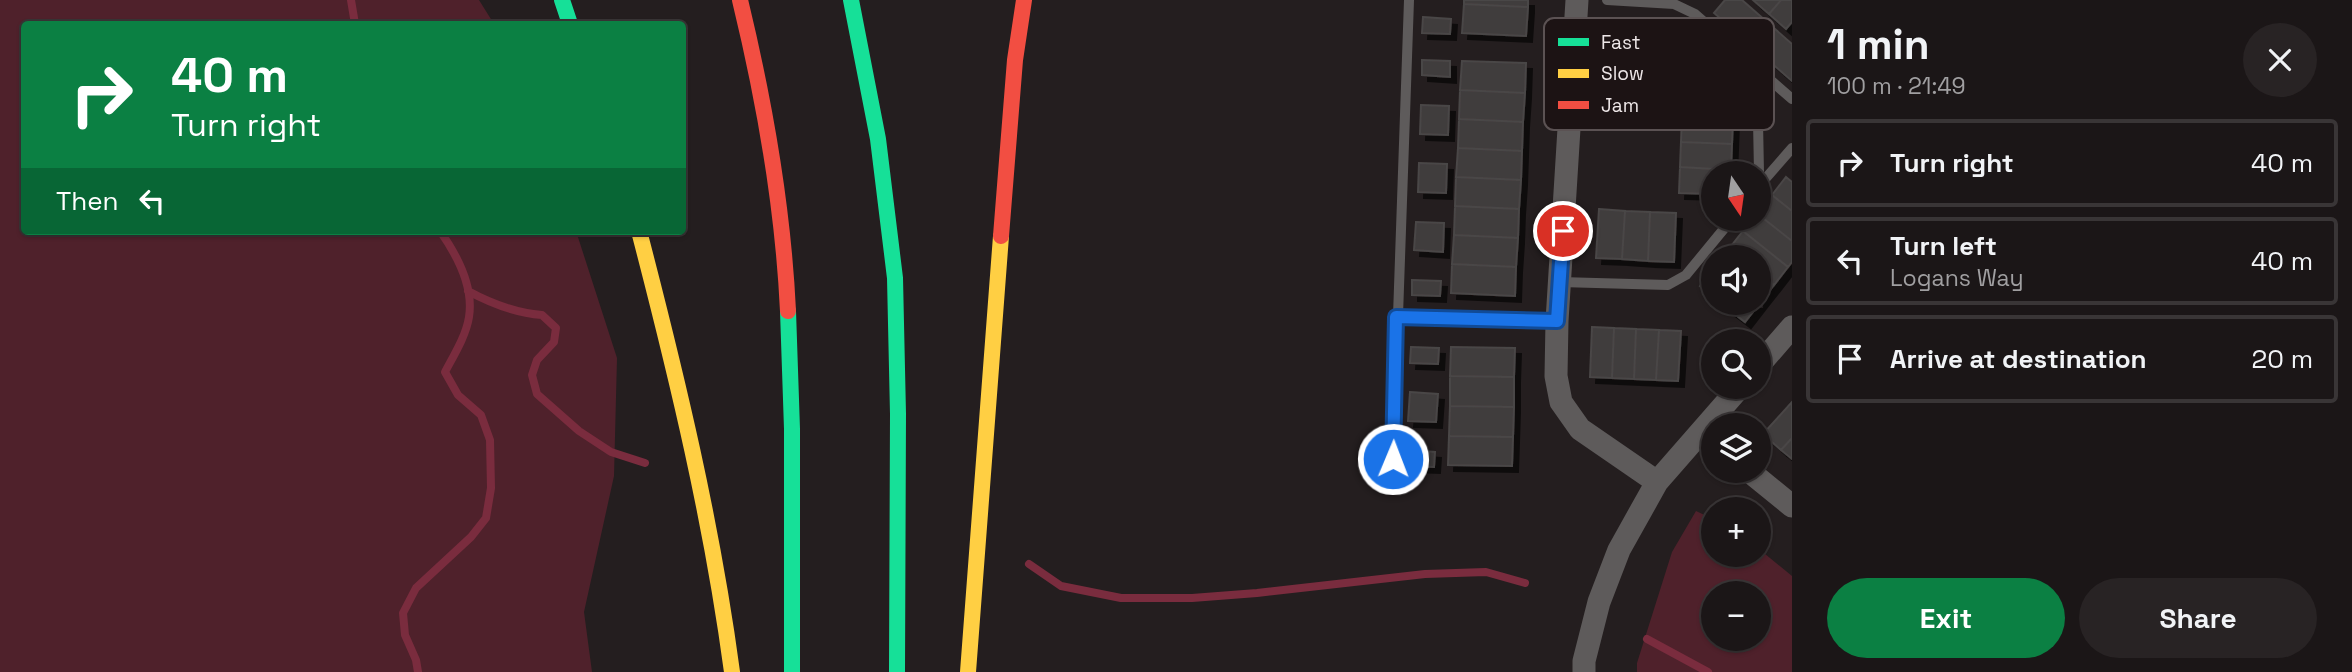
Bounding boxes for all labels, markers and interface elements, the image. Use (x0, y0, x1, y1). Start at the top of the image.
legend (1544, 18, 1774, 130)
text: 1 min (1827, 18, 1930, 71)
button: close (2243, 23, 2317, 97)
text: Fast (1601, 30, 1641, 55)
text: 40 m (171, 44, 288, 106)
icon: right (56, 49, 147, 140)
text: Slow (1601, 61, 1644, 86)
text: 100 m · 21:49 (1827, 71, 1966, 101)
text: Jam (1601, 93, 1639, 118)
text: Turn right (171, 105, 321, 145)
icon: right (1831, 144, 1869, 182)
text: Turn right (1890, 146, 2014, 180)
text: 40 m (2251, 146, 2313, 180)
north arrow (1701, 161, 1771, 231)
map controls (1701, 161, 1771, 651)
icon: left (133, 182, 171, 220)
text: Then (56, 184, 119, 218)
pin (1533, 201, 1593, 261)
icon: arrive (1544, 212, 1582, 250)
text: Turn left (1890, 229, 1997, 263)
icon: left (1831, 242, 1869, 280)
text: 40 m (2251, 244, 2313, 278)
button: sound (1701, 245, 1771, 315)
text: Logans Way (1890, 263, 2024, 293)
button: search (1701, 329, 1771, 399)
icon: arrive (1831, 340, 1869, 378)
text: Arrive at destination (1890, 342, 2147, 376)
text: 20 m (2252, 342, 2313, 376)
button: layers (1701, 413, 1771, 483)
position arrow (1356, 422, 1430, 496)
button: + (1701, 497, 1771, 567)
button: Exit (1827, 578, 2065, 658)
button: Share (2079, 578, 2317, 658)
button: − (1701, 581, 1771, 651)

